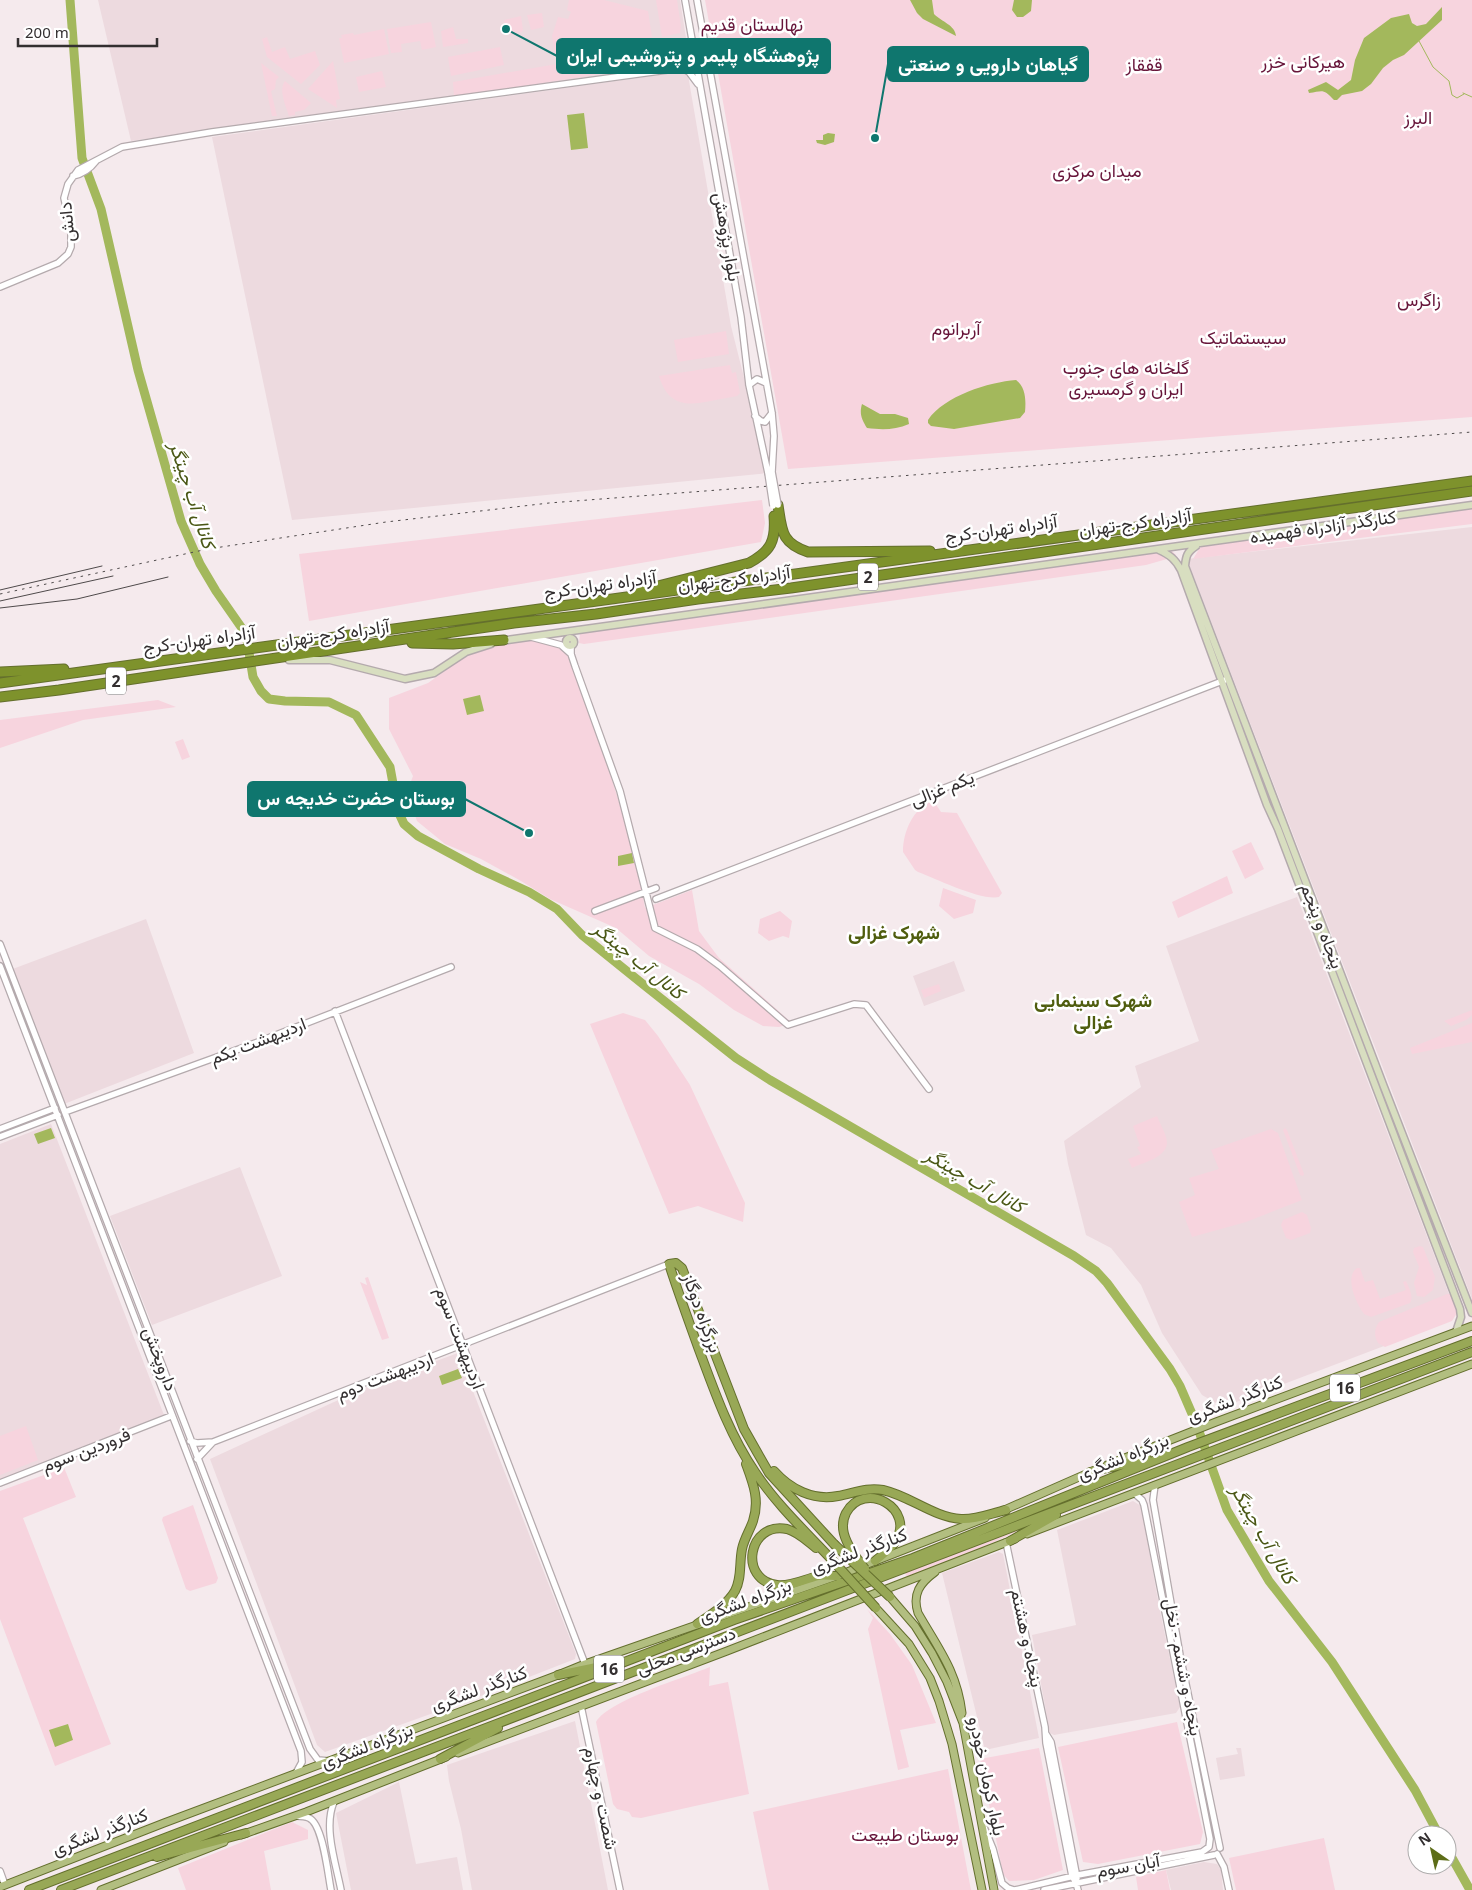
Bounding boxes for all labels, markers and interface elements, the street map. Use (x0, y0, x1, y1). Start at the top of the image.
park label: نهالستان قدیم (701, 12, 803, 37)
scale bar (18, 15, 156, 47)
text: 200 m (25, 22, 69, 42)
callout: پژوهشگاه پلیمر و پتروشیمی ایران (557, 39, 830, 73)
text: پژوهشگاه پلیمر و پتروشیمی ایران (566, 42, 820, 69)
callout: گیاهان دارویی و صنعتی (888, 47, 1088, 81)
park label: هیرکانی خزر (1260, 49, 1345, 73)
text: گیاهان دارویی و صنعتی (898, 51, 1078, 77)
park label: قفقاز (1124, 52, 1163, 76)
park label: البرز (1403, 105, 1432, 129)
park label: میدان مرکزی (1052, 158, 1142, 182)
street label: بلوار پژوهش (707, 191, 748, 283)
street label: دانش (52, 201, 80, 243)
park label: زاگرس (1397, 287, 1441, 311)
park label: آربرانوم (932, 316, 982, 341)
park label: سیستماتیک (1200, 325, 1286, 349)
park label: گلخانه های جنوب ایران و گرمسیری (1063, 355, 1189, 400)
water label: کانال آب چیتگر (162, 437, 224, 555)
street label: آزادراه کرج-تهران (1077, 502, 1195, 543)
street label: کنارگذر آزادراه فهمیده (1248, 504, 1398, 548)
street label: آزادراه تهران-کرج (943, 508, 1061, 549)
street label: آزادراه کرج-تهران (676, 559, 794, 598)
street label: آزادراه تهران-کرج (542, 564, 660, 605)
road number: 2 (858, 564, 878, 590)
street label: آزادراه کرج-تهران (275, 613, 393, 654)
street label: آزادراه تهران-کرج (141, 619, 259, 660)
road number: 2 (106, 668, 126, 694)
street label: یکم غزالی (906, 764, 978, 813)
callout: بوستان حضرت خدیجه س (248, 782, 465, 816)
text: بوستان حضرت خدیجه س (257, 785, 455, 811)
street label: پنجاه و پنجم (1295, 879, 1350, 972)
water label: کانال آب چیتگر (586, 914, 693, 1008)
district label: شهرک غزالی (848, 919, 940, 945)
district label: شهرک سینمایی غزالی (1034, 987, 1152, 1035)
street label: اردیبهشت یکم (206, 1011, 310, 1070)
water label: کانال آب چیتگر (919, 1141, 1033, 1222)
street label: بزرگراه دوگاز (677, 1269, 728, 1356)
street label: اردیبهشت سوم (429, 1283, 491, 1393)
street label: داروپخش (137, 1323, 184, 1394)
street label: اردیبهشت دوم (333, 1346, 437, 1406)
street label: کنارگذر لشگری (1183, 1369, 1286, 1427)
road number: 16 (1330, 1375, 1360, 1402)
street label: فروردین سوم (38, 1421, 134, 1478)
street label: بزرگراه لشگری (1073, 1427, 1172, 1485)
water label: کانال آب چیتگر (1224, 1479, 1305, 1592)
street label: کنارگذر لشگری (807, 1522, 910, 1579)
street label: بزرگراه لشگری (695, 1572, 794, 1628)
street label: پنجاه و هشتم (1005, 1586, 1050, 1689)
street label: پنجاه و ششم - نخل (1158, 1596, 1209, 1738)
street label: دسترسی محلی (632, 1620, 739, 1680)
road number: 16 (594, 1656, 624, 1682)
street label: کنارگذر لشگری (427, 1660, 530, 1717)
street label: بلوار کرمان خودرو (964, 1714, 1012, 1838)
street label: بزرگراه لشگری (317, 1717, 416, 1774)
street label: شصت و چهارم (578, 1744, 625, 1852)
street label: کنارگذر لشگری (48, 1802, 151, 1860)
park label: بوستان طبیعت (851, 1822, 959, 1846)
north arrow (1407, 1825, 1457, 1875)
text: N (1414, 1828, 1434, 1850)
street label: آبان سوم (1094, 1847, 1163, 1883)

